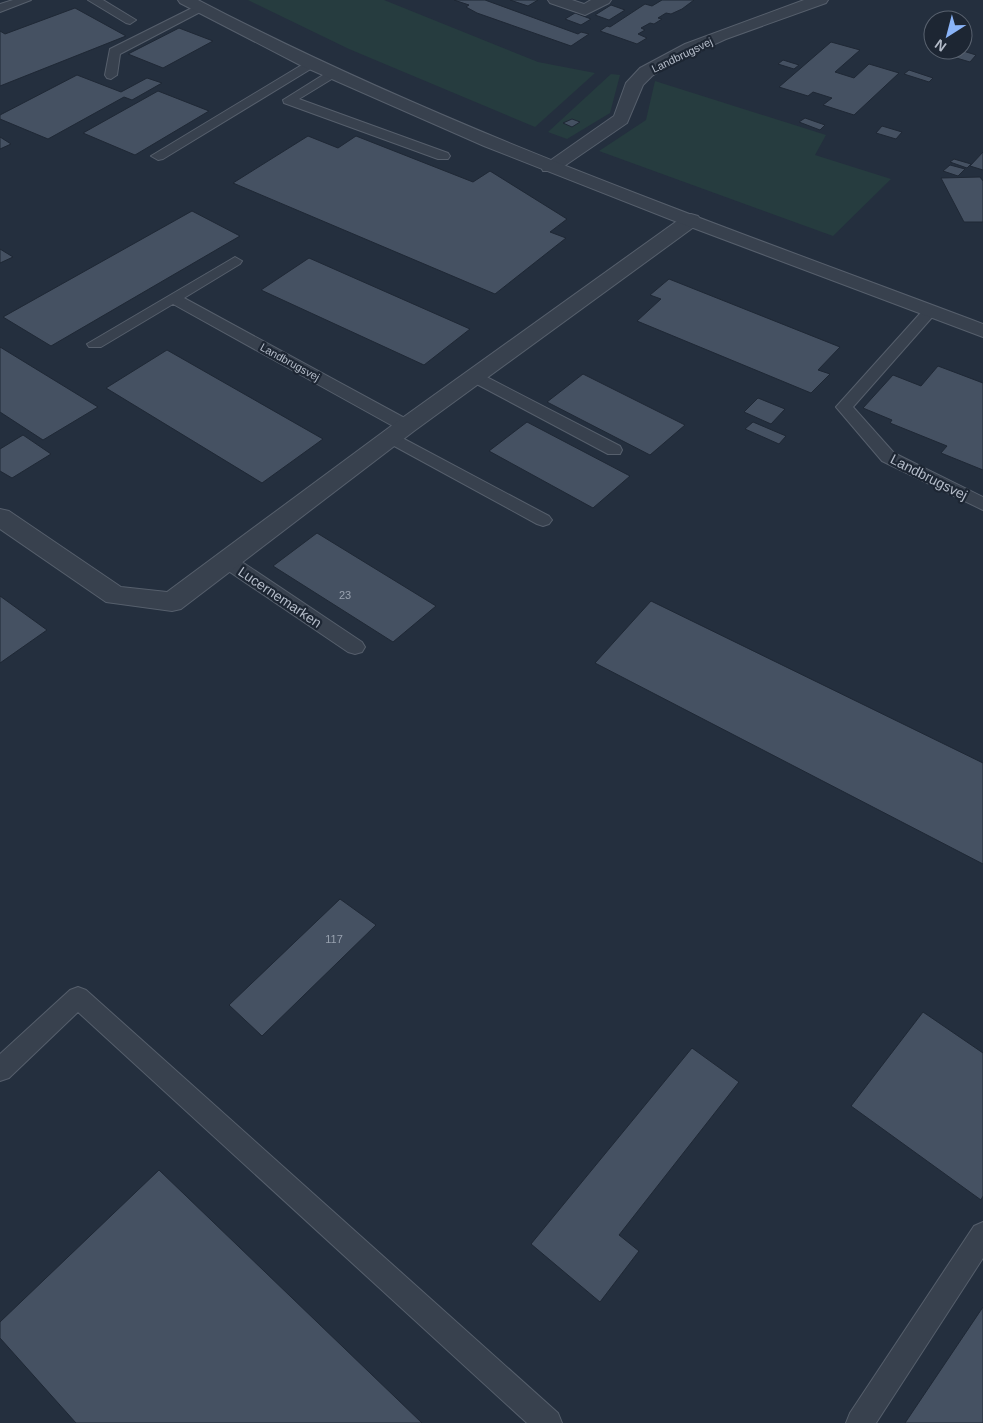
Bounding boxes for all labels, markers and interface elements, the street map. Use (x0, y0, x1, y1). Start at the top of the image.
north arrow (923, 10, 973, 60)
street label: Landbrugsvej (650, 35, 714, 75)
text: N (932, 36, 949, 55)
street label: Landbrugsvej (258, 341, 322, 383)
street label: Landbrugsvej (888, 451, 970, 503)
street label: Lucernemarken (235, 563, 325, 631)
house number: 23 (339, 589, 351, 601)
house number: 117 (325, 933, 343, 945)

